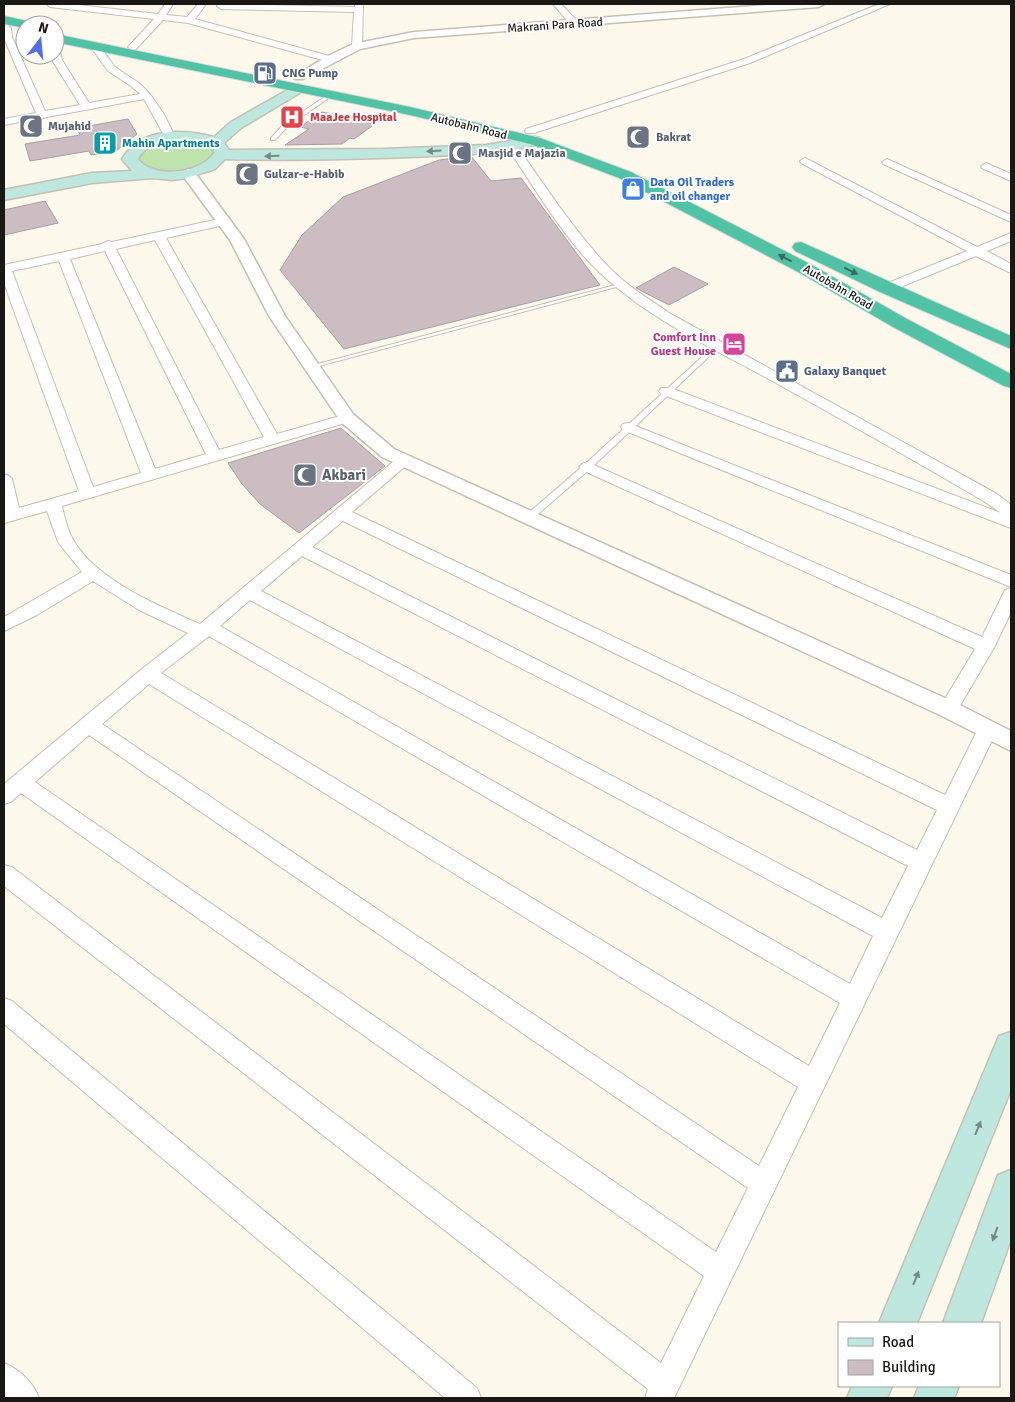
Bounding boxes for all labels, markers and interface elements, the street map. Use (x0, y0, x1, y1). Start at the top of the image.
north arrow (15, 15, 65, 65)
street label: Makrani Para Road (507, 15, 603, 36)
text: N (36, 18, 50, 37)
fuel station icon: CNG Pump (252, 60, 278, 86)
place label: CNG Pump (282, 66, 338, 81)
hospital icon: MaaJee Hospital (279, 104, 305, 130)
place label: MaaJee Hospital (310, 110, 397, 125)
street label: Autobahn Road (429, 110, 509, 143)
mosque icon: Mujahid (18, 113, 44, 139)
place label: Mujahid (48, 119, 91, 134)
mosque icon: Bakrat (625, 124, 651, 150)
building icon: Mahin Apartments (92, 130, 118, 156)
place label: Bakrat (656, 130, 692, 145)
place label: Mahin Apartments (122, 136, 220, 151)
mosque icon: Masjid e Majazia (447, 140, 473, 166)
place label: Masjid e Majazia (478, 146, 566, 161)
one-way arrow (426, 148, 442, 156)
one-way arrow (264, 152, 280, 160)
mosque icon: Gulzar-e-Habib (234, 161, 260, 187)
place label: Gulzar-e-Habib (264, 167, 345, 182)
place label: Data Oil Traders and oil changer (650, 175, 735, 204)
shop icon: Data Oil Traders and oil changer (620, 176, 646, 202)
one-way arrow (777, 254, 792, 262)
street label: Autobahn Road (800, 261, 875, 313)
one-way arrow (844, 267, 858, 275)
place label: Comfort Inn Guest House (651, 330, 716, 359)
hotel icon: Comfort Inn Guest House (721, 331, 747, 357)
public building icon: Galaxy Banquet (774, 358, 800, 384)
place label: Galaxy Banquet (804, 364, 886, 379)
mosque icon: Akbari (292, 462, 318, 488)
place label: Akbari (322, 466, 366, 484)
one-way arrow (975, 1121, 983, 1135)
one-way arrow (991, 1227, 999, 1242)
one-way arrow (913, 1271, 921, 1285)
legend (838, 1322, 1000, 1387)
text: Road (882, 1333, 914, 1351)
text: Building (882, 1358, 936, 1376)

